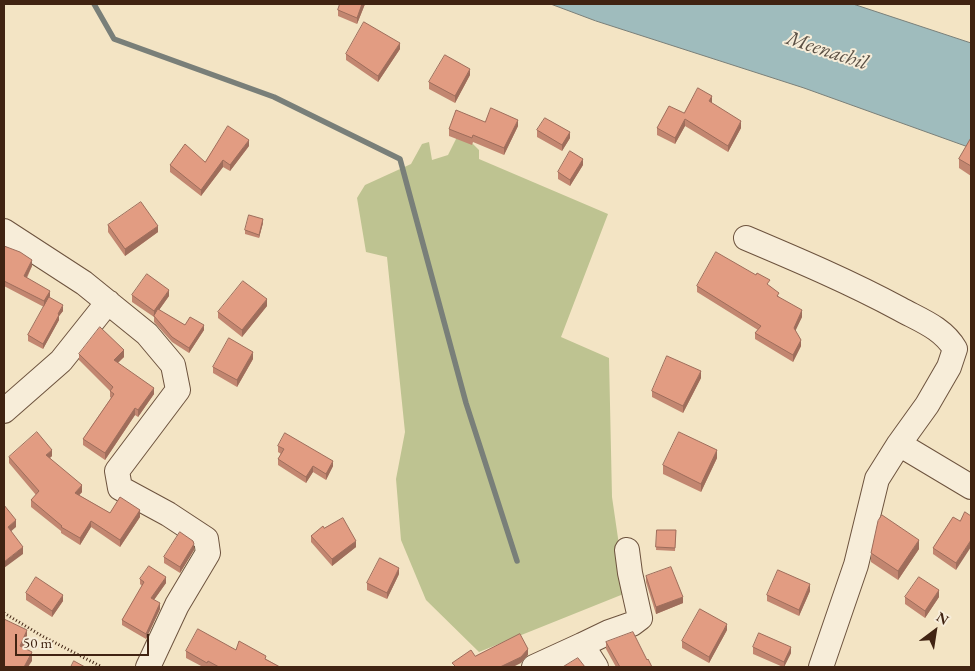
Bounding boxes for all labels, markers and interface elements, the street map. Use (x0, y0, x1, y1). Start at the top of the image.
water label: Meenachil (783, 26, 871, 76)
north arrow (910, 606, 960, 656)
text: N (933, 608, 952, 629)
scale bar (18, 624, 151, 656)
text: 50 m (23, 633, 52, 652)

